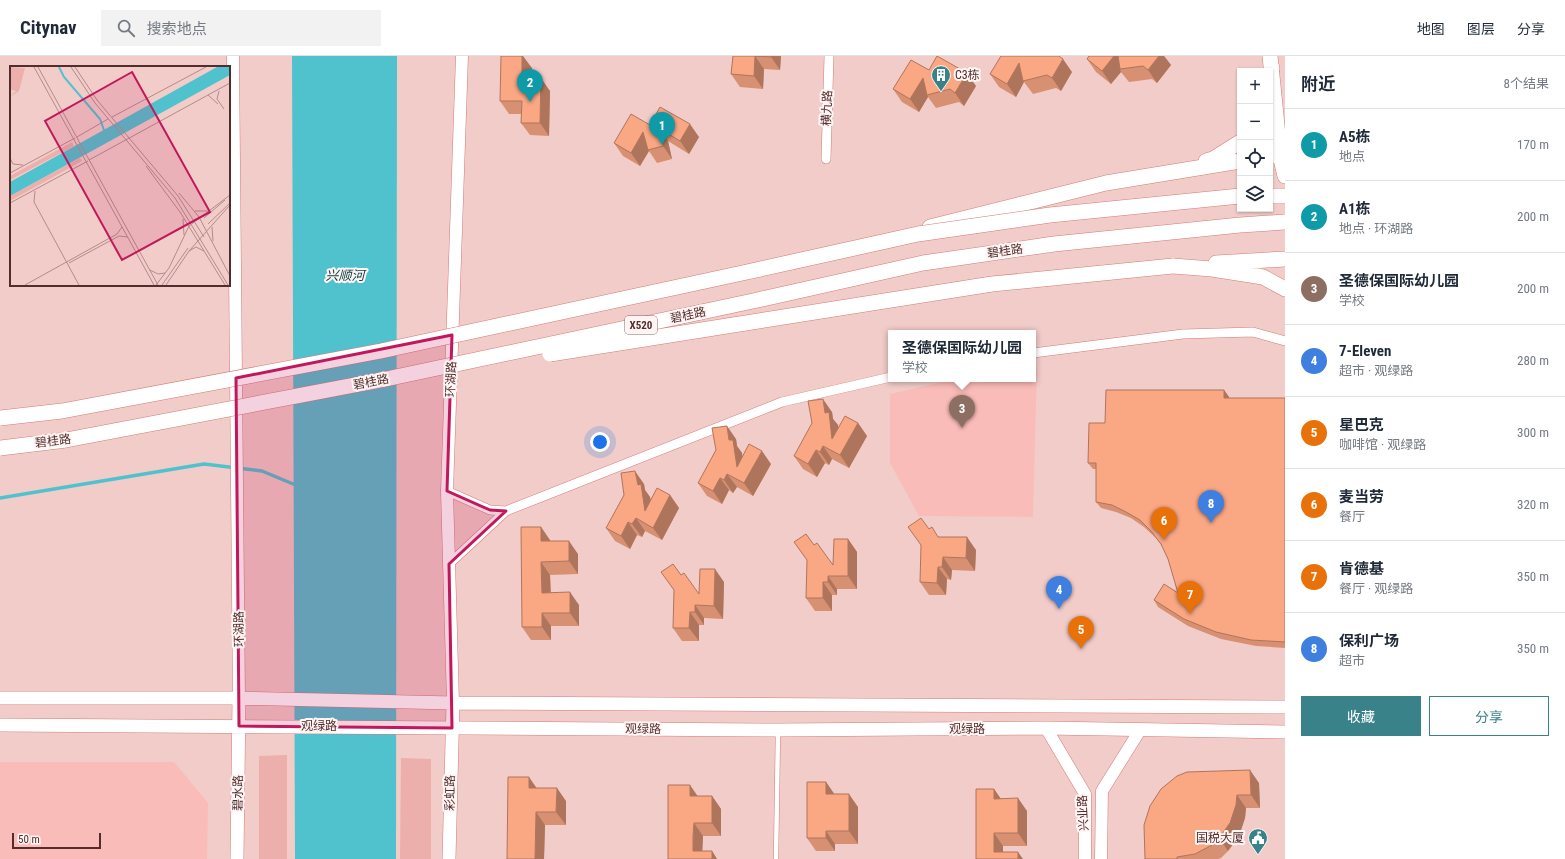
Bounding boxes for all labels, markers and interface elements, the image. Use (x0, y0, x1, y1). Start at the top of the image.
search box (101, 10, 381, 46)
text: Citynav (20, 16, 77, 39)
icon: search (115, 17, 137, 39)
text: 搜索地点 (147, 20, 207, 38)
text: 地图 (1417, 21, 1445, 37)
text: 图层 (1467, 21, 1495, 37)
text: 分享 (1517, 21, 1545, 37)
building icon: C3栋 (930, 64, 952, 92)
inset map (10, 66, 230, 286)
place label: C3栋 (955, 68, 980, 82)
map controls (1237, 68, 1273, 212)
button: + (1237, 68, 1273, 104)
pin: 2 (517, 69, 543, 102)
text: 附近 (1301, 74, 1335, 94)
text: 8个结果 (1504, 76, 1549, 91)
street label: 横九路 (819, 90, 835, 126)
button: − (1237, 104, 1273, 140)
pin: 1 (649, 112, 675, 145)
text: A5栋 (1339, 128, 1371, 146)
text: 1 (1311, 137, 1317, 152)
text: 170 m (1517, 137, 1549, 152)
button: locate (1237, 140, 1273, 176)
text: 地点 (1339, 149, 1365, 164)
button: layers (1237, 176, 1273, 212)
text: A1栋 (1339, 200, 1371, 218)
text: 2 (1311, 209, 1317, 224)
text: 200 m (1517, 209, 1549, 224)
text: 地点 · 环湖路 (1339, 221, 1413, 236)
street label: 碧桂路 (986, 242, 1024, 260)
water label: 兴顺河 (325, 268, 367, 283)
text: 圣德保国际幼儿园 (1339, 272, 1459, 290)
text: 3 (1311, 281, 1317, 296)
text: 200 m (1517, 281, 1549, 296)
text: 学校 (1339, 293, 1365, 308)
street label: 碧桂路 (669, 304, 707, 326)
road number: X520 (625, 316, 657, 334)
popup (888, 330, 1036, 382)
text: 圣德保国际幼儿园 (902, 339, 1022, 357)
text: 7-Eleven (1339, 342, 1391, 360)
text: 4 (1311, 353, 1317, 368)
text: 280 m (1517, 353, 1549, 368)
text: 学校 (902, 360, 928, 375)
street label: 环湖路 (443, 361, 459, 397)
text: 超市 · 观绿路 (1339, 363, 1413, 378)
street label: 碧桂路 (352, 372, 390, 392)
pin: 3 (949, 395, 975, 428)
text: 星巴克 (1339, 416, 1384, 434)
text: 5 (1311, 425, 1317, 440)
text: 300 m (1517, 425, 1549, 440)
street label: 碧桂路 (34, 432, 72, 450)
your location (590, 432, 610, 452)
text: 咖啡馆 · 观绿路 (1339, 437, 1426, 452)
text: 麦当劳 (1339, 488, 1384, 506)
pin: 8 (1198, 490, 1224, 523)
text: 6 (1311, 497, 1317, 512)
text: 320 m (1517, 497, 1549, 512)
pin: 6 (1151, 507, 1177, 540)
text: 餐厅 (1339, 509, 1365, 524)
text: 肯德基 (1339, 560, 1384, 578)
text: 7 (1311, 569, 1317, 584)
text: 350 m (1517, 569, 1549, 584)
pin: 4 (1046, 576, 1072, 609)
pin: 7 (1177, 581, 1203, 614)
text: 餐厅 · 观绿路 (1339, 581, 1413, 596)
street label: 环湖路 (232, 611, 246, 647)
pin: 5 (1068, 616, 1094, 649)
text: 保利广场 (1339, 632, 1399, 650)
text: 8 (1311, 641, 1317, 656)
text: 350 m (1517, 641, 1549, 656)
text: 超市 (1339, 653, 1365, 668)
button: 收藏 (1301, 696, 1421, 736)
button: 分享 (1429, 696, 1549, 736)
street label: 观绿路 (301, 719, 337, 733)
street label: 观绿路 (625, 722, 661, 736)
street label: 观绿路 (949, 722, 985, 736)
street label: 碧水路 (231, 775, 245, 811)
street label: 彩虹路 (443, 775, 457, 811)
street label: 兴业路 (1075, 795, 1091, 831)
public building icon: 国税大厦 (1247, 827, 1269, 855)
scale bar (12, 831, 101, 850)
place label: 国税大厦 (1196, 831, 1244, 845)
text: 50 m (18, 833, 40, 846)

